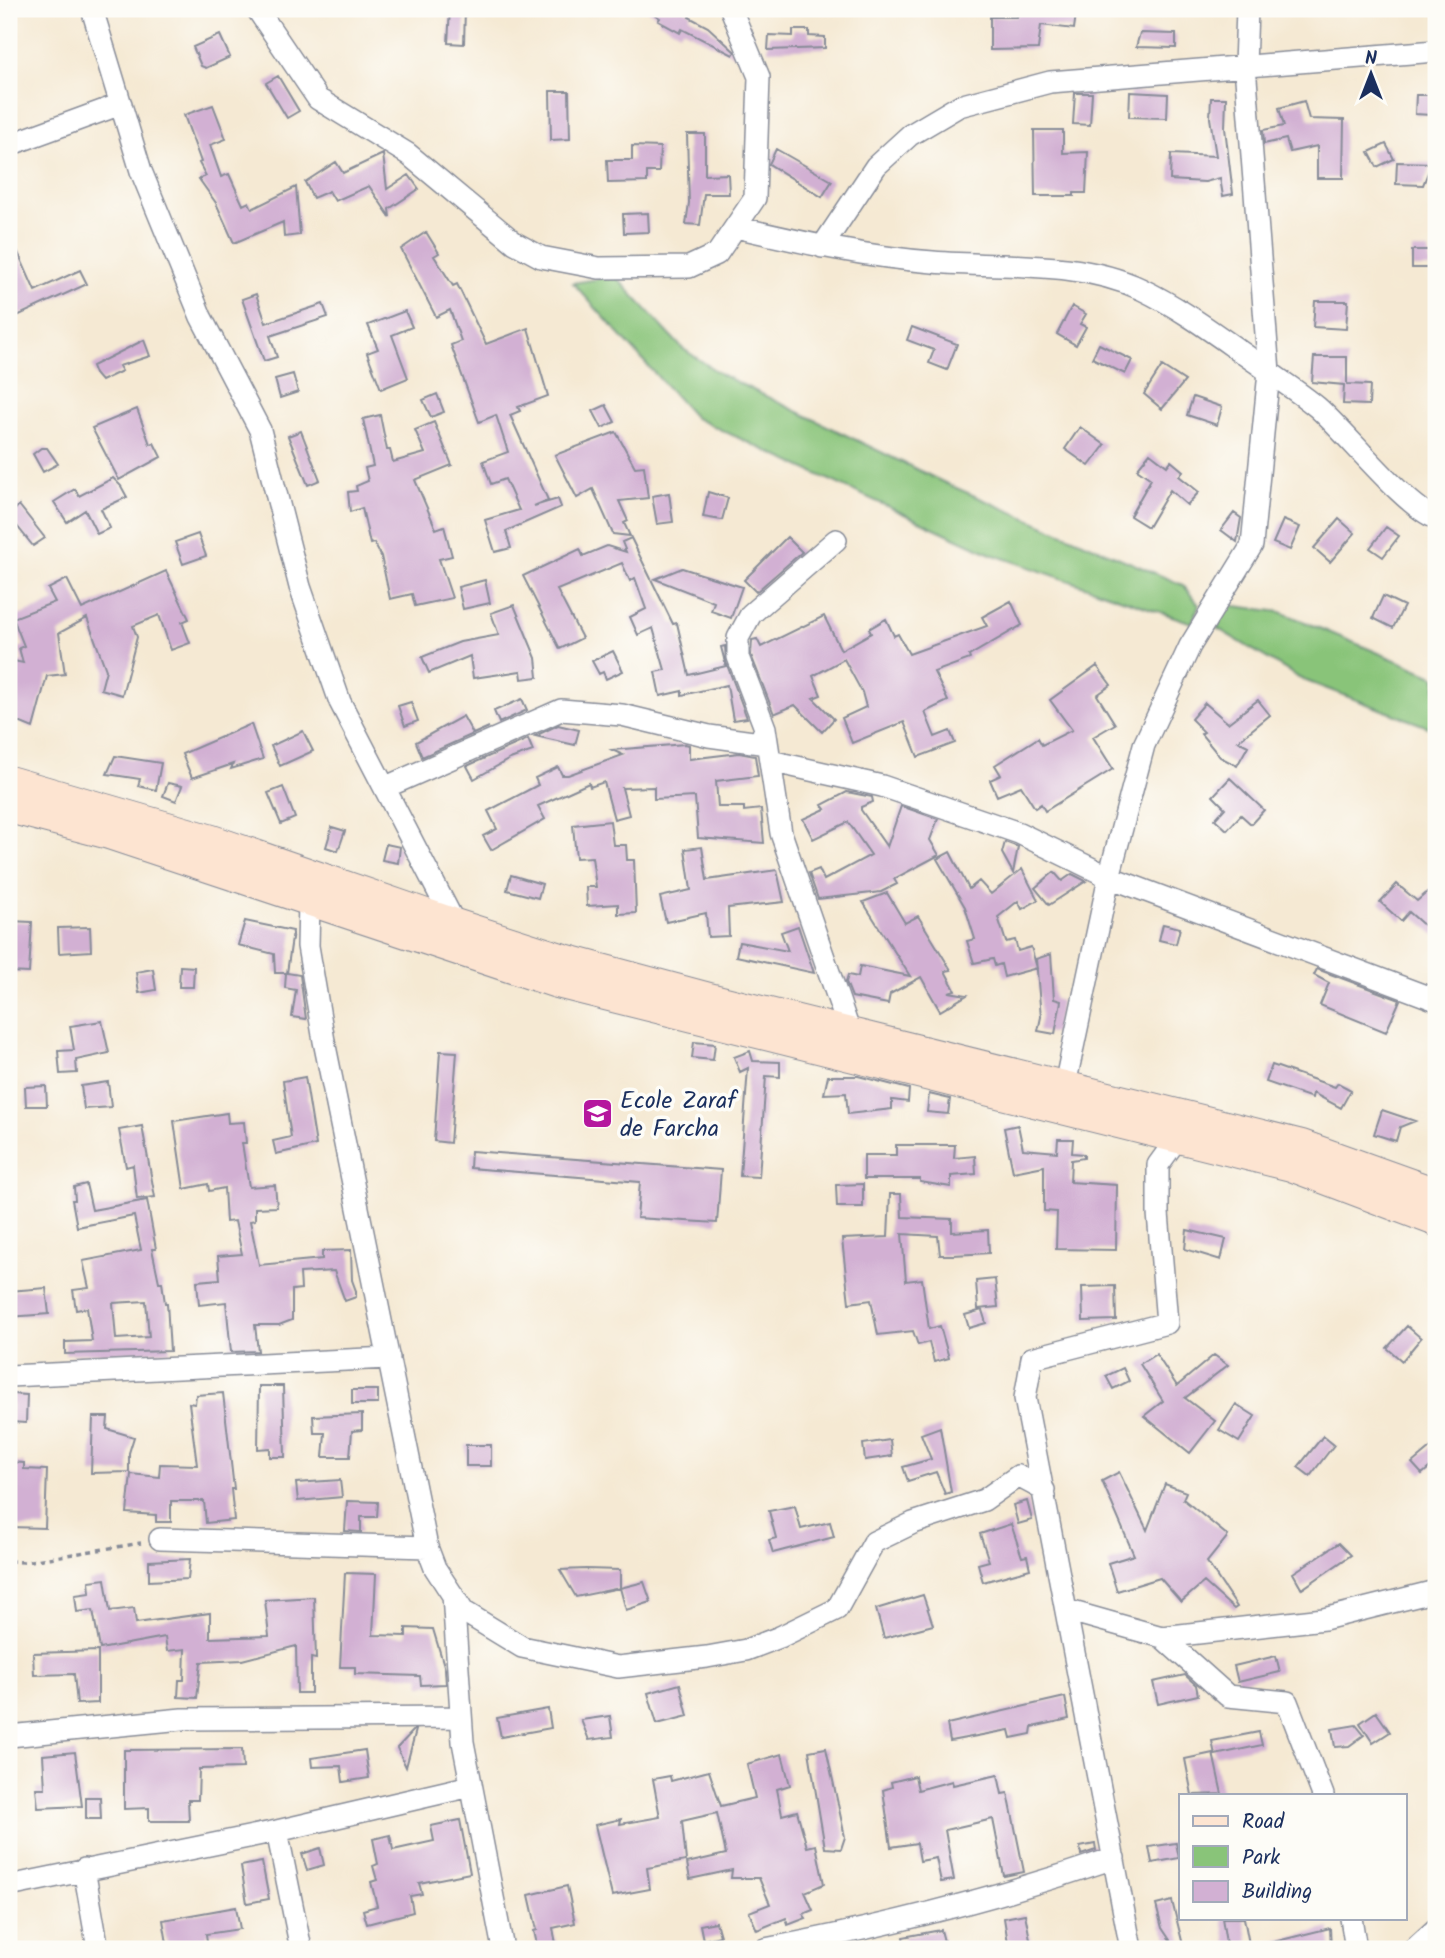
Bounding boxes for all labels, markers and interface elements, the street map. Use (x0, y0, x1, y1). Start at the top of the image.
north arrow (1336, 38, 1406, 108)
text: N (1365, 44, 1377, 74)
place label: Ecole Zaraf de Farcha (620, 1082, 739, 1149)
school or university icon: Ecole Zaraf de Farcha (580, 1097, 614, 1131)
legend (1179, 1794, 1406, 1920)
text: Road (1242, 1806, 1285, 1839)
text: Park (1242, 1842, 1280, 1875)
text: Building (1242, 1876, 1312, 1909)

